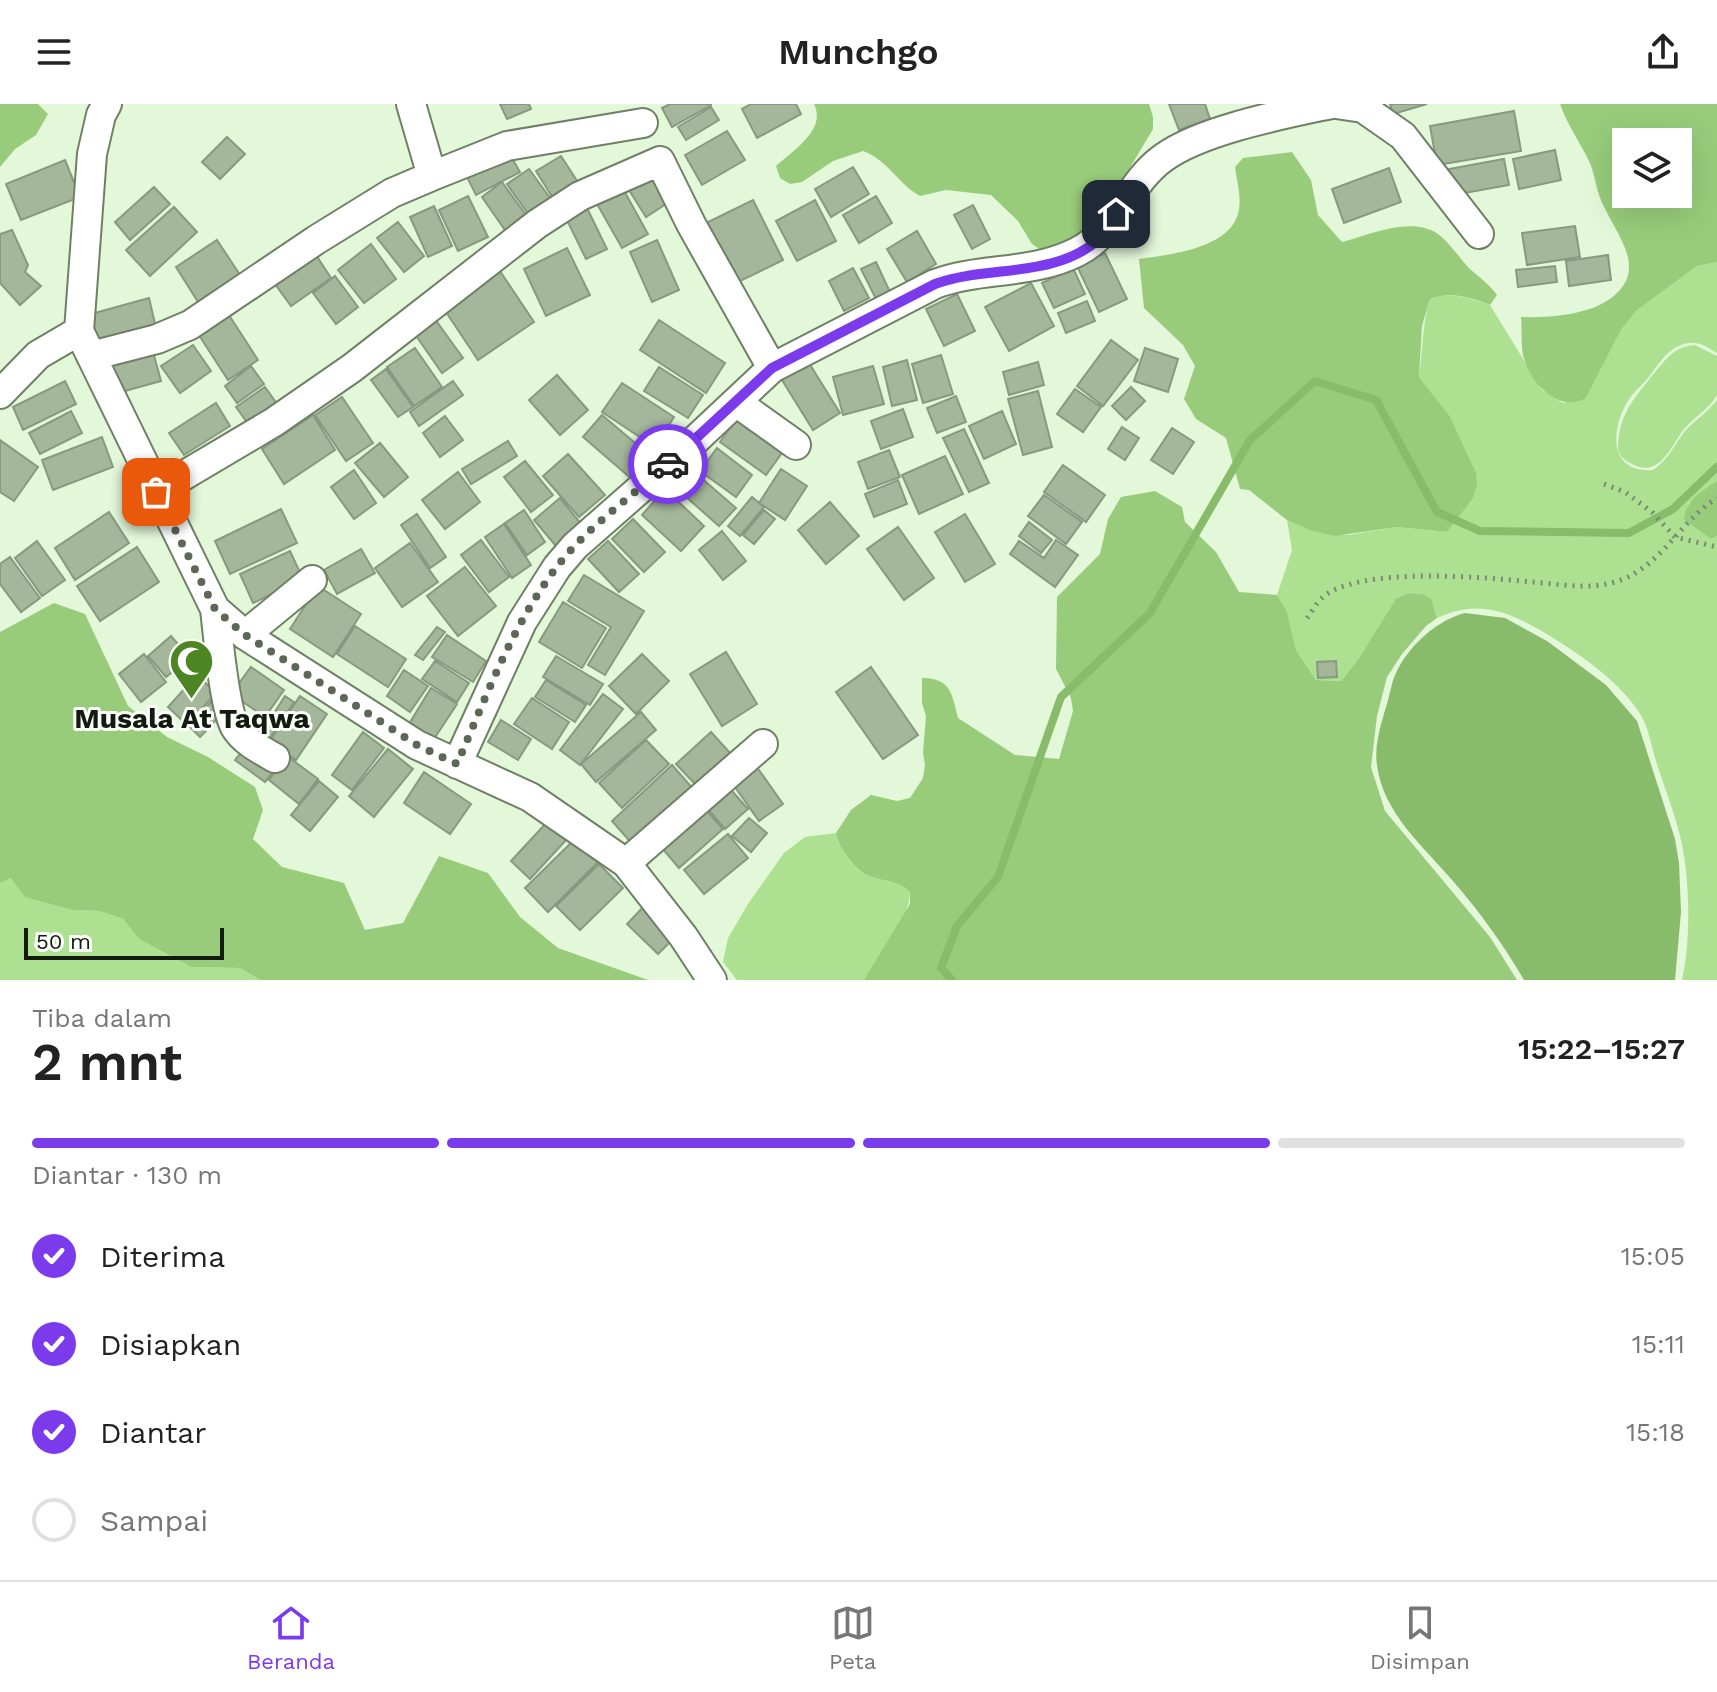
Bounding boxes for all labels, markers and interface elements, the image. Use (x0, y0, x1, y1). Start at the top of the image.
icon: menu (32, 30, 76, 74)
icon: share (1641, 30, 1685, 74)
text: Munchgo (778, 31, 939, 73)
map controls (1612, 128, 1692, 208)
button: layers (1612, 128, 1692, 208)
pin (1082, 180, 1150, 248)
icon: home (1094, 192, 1138, 236)
courier (628, 424, 708, 504)
icon: car (646, 442, 690, 486)
pin (122, 458, 190, 526)
icon: bag (134, 470, 178, 514)
mosque icon: Musala At Taqwa (168, 637, 216, 700)
place label: Musala At Taqwa (74, 702, 310, 735)
scale bar (24, 924, 224, 960)
text: 50 m (36, 929, 91, 954)
text: Tiba dalam (32, 1003, 172, 1033)
text: 15:22–15:27 (1518, 1031, 1685, 1066)
text: 2 mnt (32, 1032, 182, 1093)
text: Diantar · 130 m (32, 1160, 222, 1190)
icon: check (32, 1234, 76, 1278)
text: Diterima (100, 1239, 225, 1274)
text: 15:05 (1621, 1241, 1685, 1271)
icon: check (32, 1322, 76, 1366)
text: Disiapkan (100, 1327, 241, 1362)
text: 15:11 (1632, 1329, 1685, 1359)
icon: check (32, 1410, 76, 1454)
text: Diantar (100, 1415, 207, 1450)
text: 15:18 (1626, 1417, 1685, 1447)
text: Sampai (100, 1503, 208, 1538)
tab: Beranda (247, 1601, 335, 1674)
tab: Peta (829, 1601, 876, 1674)
tab: Disimpan (1370, 1601, 1470, 1674)

